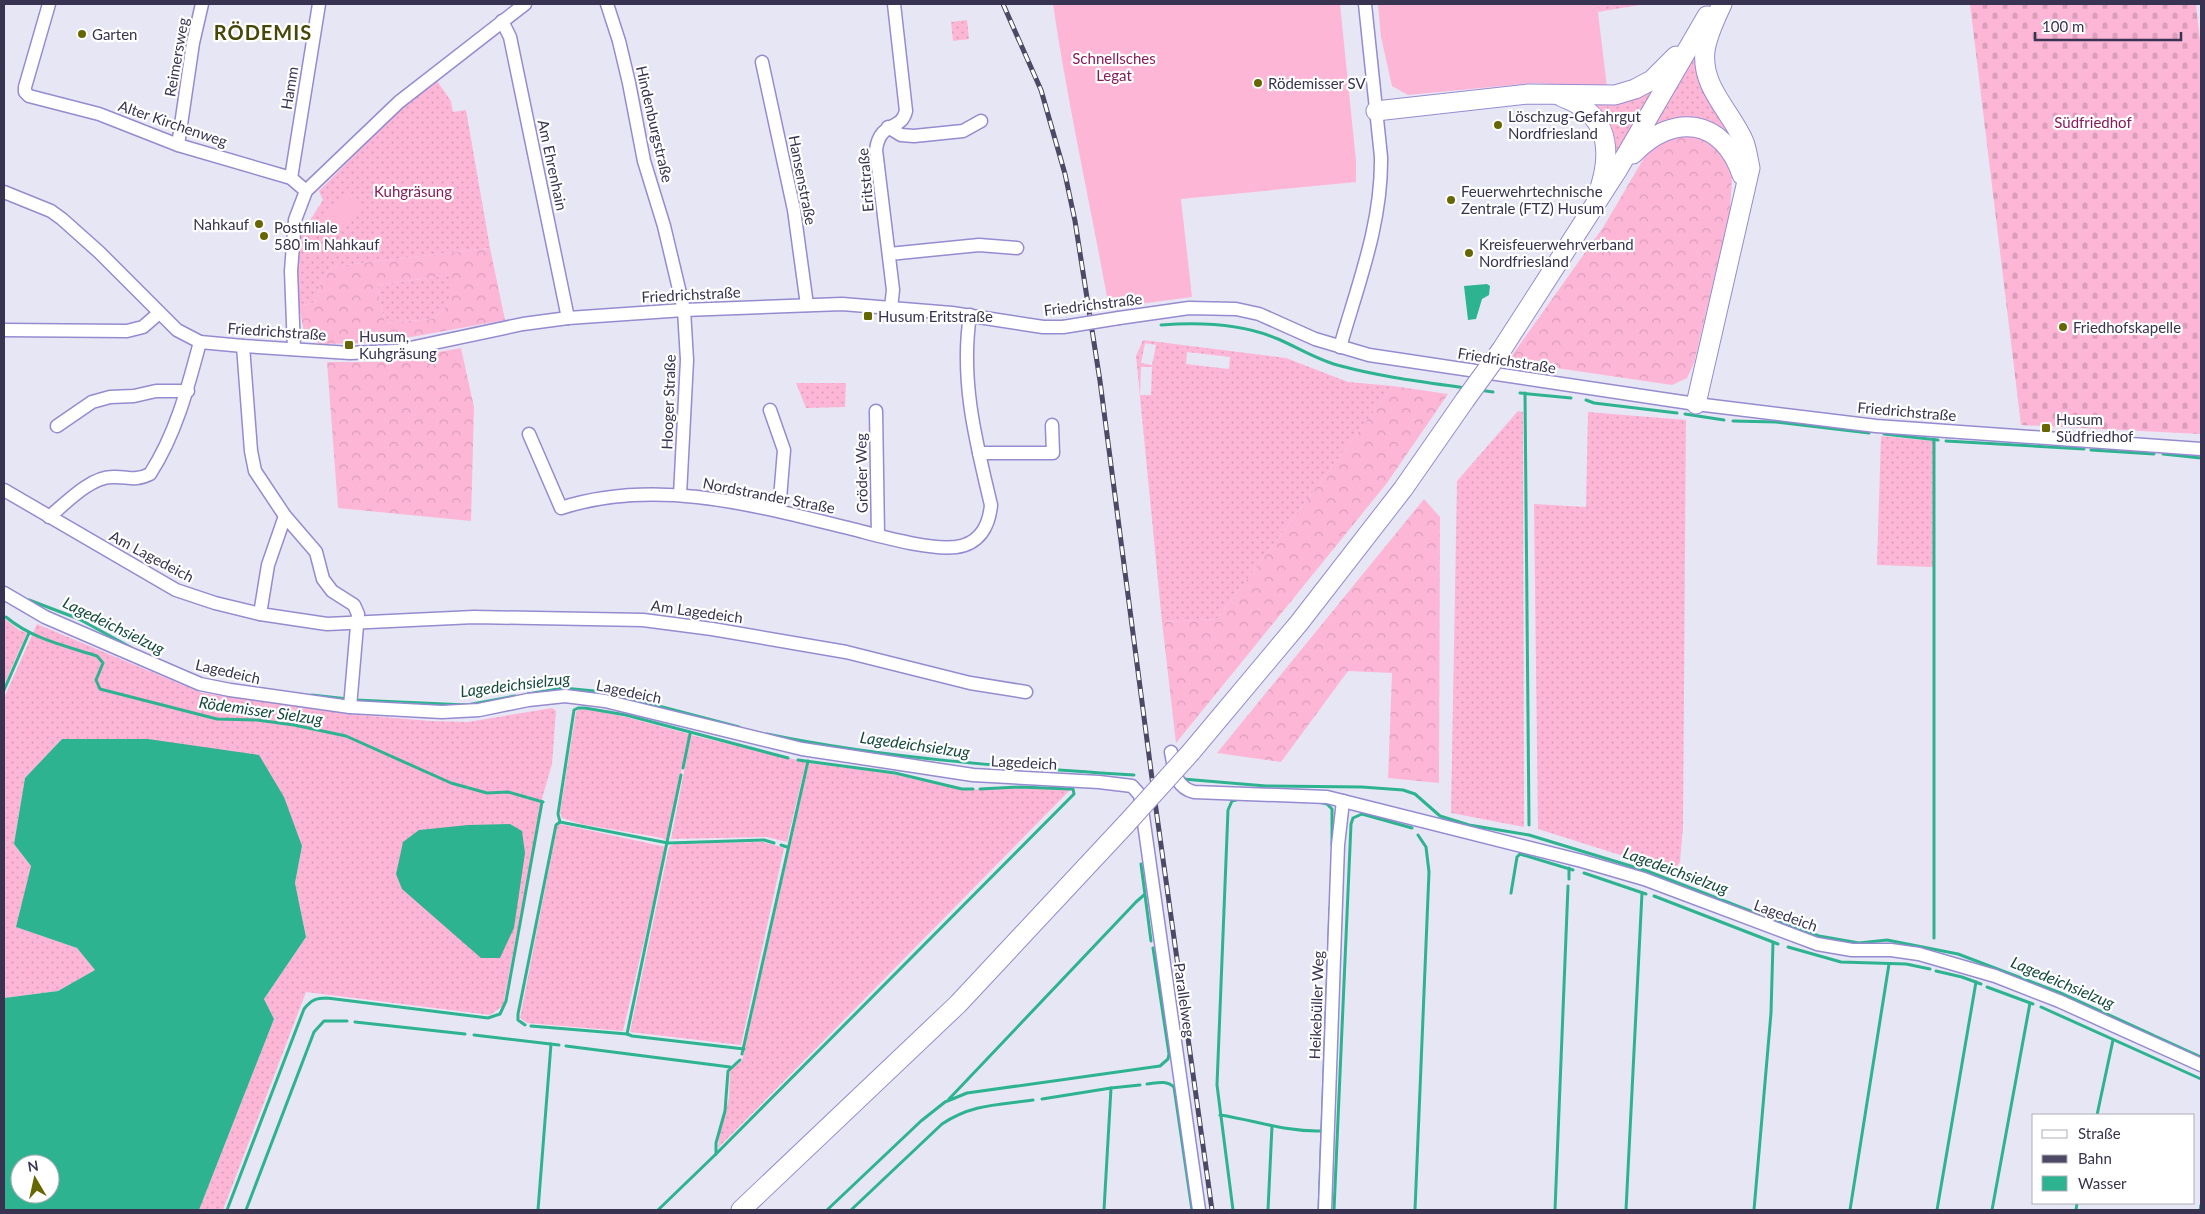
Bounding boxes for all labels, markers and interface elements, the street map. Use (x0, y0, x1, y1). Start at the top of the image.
scale bar (2035, 10, 2181, 42)
street label: Reimersweg (160, 16, 192, 98)
text: 100 m (2042, 17, 2084, 35)
district label: RÖDEMIS (214, 20, 312, 44)
place label: Garten (92, 25, 137, 43)
marker: Garten (76, 28, 88, 40)
park label: Schnellsches Legat (1072, 49, 1156, 84)
street label: Hindenburgstraße (633, 64, 677, 184)
street label: Hamm (277, 65, 301, 111)
place label: Rödemisser SV (1268, 74, 1367, 92)
marker: Rödemisser SV (1252, 77, 1264, 89)
street label: Alter Kirchenweg (116, 96, 230, 150)
place label: Löschzug-Gefahrgut Nordfriesland (1508, 107, 1641, 142)
park label: Südfriedhof (2054, 113, 2132, 131)
street label: Am Ehrenhain (535, 118, 571, 212)
marker: Löschzug-Gefahrgut Nordfriesland (1492, 119, 1504, 131)
street label: Hansenstraße (785, 134, 821, 227)
street label: Eritstraße (853, 147, 877, 213)
park label: Kuhgräsung (374, 182, 452, 200)
place label: Feuerwehrtechnische Zentrale (FTZ) Husum (1461, 182, 1604, 217)
marker: Feuerwehrtechnische Zentrale (FTZ) Husum (1445, 194, 1457, 206)
place label: Nahkauf (193, 215, 250, 233)
marker: Nahkauf (253, 218, 265, 230)
place label: Postfiliale 580 im Nahkauf (274, 218, 380, 253)
marker: Postfiliale 580 im Nahkauf (258, 230, 270, 242)
place label: Kreisfeuerwehrverband Nordfriesland (1479, 235, 1634, 270)
marker: Kreisfeuerwehrverband Nordfriesland (1463, 247, 1475, 259)
street label: Friedrichstraße (641, 282, 741, 306)
street label: Friedrichstraße (1043, 289, 1143, 319)
place label: Husum Eritstraße (878, 307, 993, 325)
marker: Husum Eritstraße (862, 310, 874, 322)
place label: Friedhofskapelle (2073, 318, 2181, 336)
street label: Friedrichstraße (227, 319, 327, 343)
marker: Friedhofskapelle (2057, 321, 2069, 333)
place label: Husum, Kuhgräsung (359, 327, 437, 362)
marker: Husum, Kuhgräsung (343, 339, 355, 351)
street label: Friedrichstraße (1457, 343, 1557, 377)
street label: Hooger Straße (657, 354, 679, 450)
street label: Friedrichstraße (1857, 398, 1957, 424)
place label: Husum Südfriedhof (2056, 410, 2134, 445)
marker: Husum Südfriedhof (2040, 422, 2052, 434)
street label: Gröder Weg (851, 433, 871, 513)
street label: Nordstrander Straße (701, 473, 837, 517)
street label: Am Lagedeich (107, 526, 197, 586)
water label: Lagedeichsielzug (60, 592, 168, 658)
street label: Am Lagedeich (650, 596, 744, 626)
street label: Lagedeich (194, 655, 262, 687)
water label: Lagedeichsielzug (459, 668, 571, 700)
street label: Lagedeich (595, 675, 663, 707)
water label: Rödemisser Sielzug (198, 692, 324, 728)
water label: Lagedeichsielzug (859, 727, 971, 761)
street label: Lagedeich (990, 751, 1058, 773)
water label: Lagedeichsielzug (1621, 842, 1731, 898)
street label: Lagedeich (1752, 895, 1820, 935)
street label: Heikebüller Weg (1305, 950, 1327, 1060)
water label: Lagedeichsielzug (2008, 952, 2118, 1012)
street label: Parallelweg (1171, 962, 1199, 1039)
legend (2032, 1114, 2195, 1204)
text: Straße (2078, 1124, 2121, 1142)
text: Bahn (2078, 1149, 2112, 1167)
north arrow (10, 1154, 60, 1204)
text: N (26, 1156, 40, 1175)
text: Wasser (2078, 1174, 2127, 1192)

